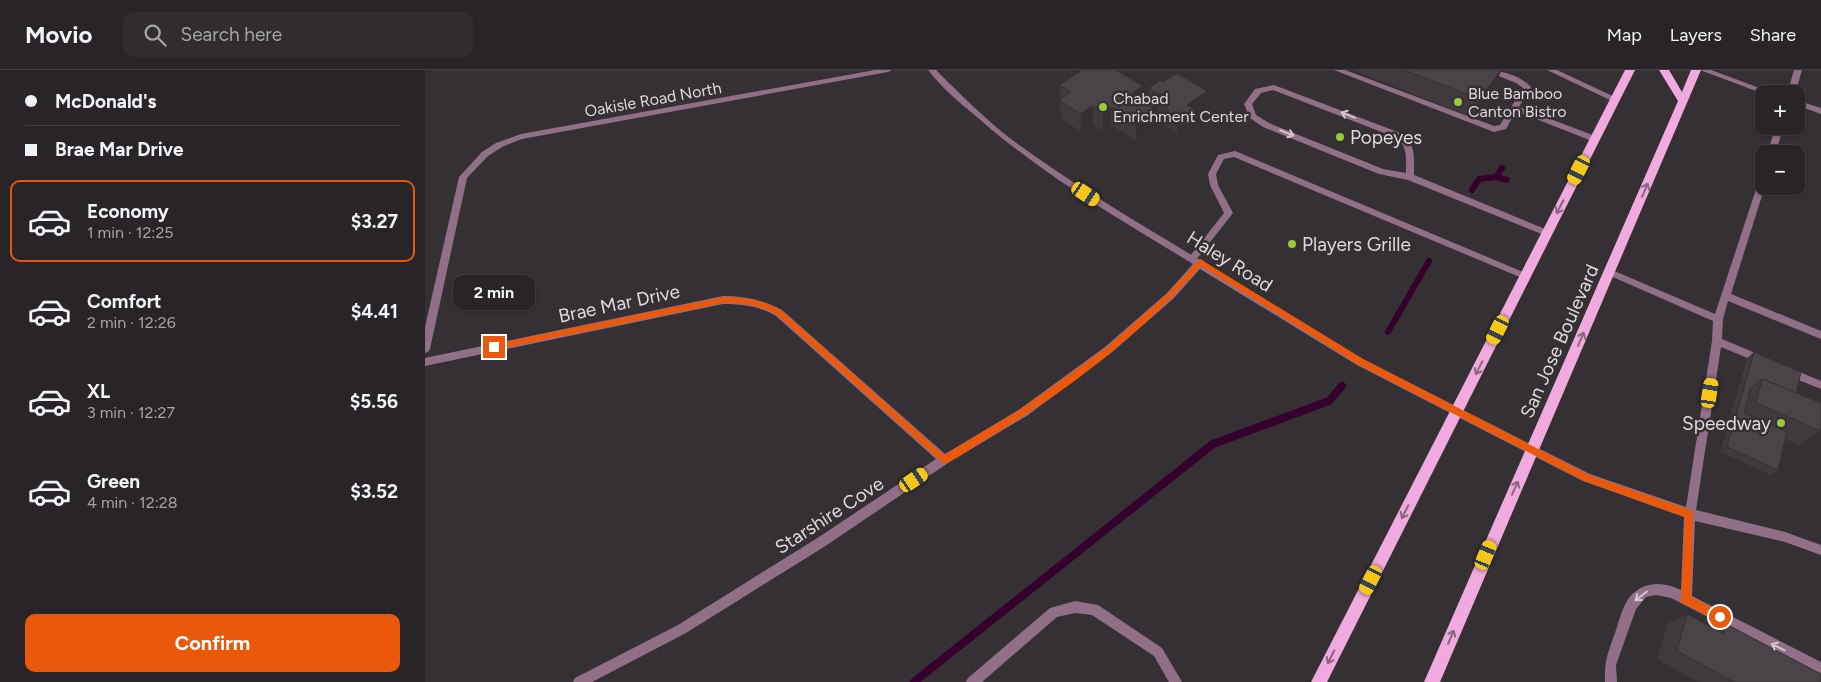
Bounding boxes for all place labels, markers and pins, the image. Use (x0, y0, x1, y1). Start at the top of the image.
place label: Blue Bamboo Canton Bistro (1468, 84, 1566, 121)
place label: Chabad Enrichment Center (1113, 89, 1249, 126)
marker: Blue Bamboo Canton Bistro (1452, 96, 1464, 108)
marker: Chabad Enrichment Center (1097, 101, 1109, 113)
place label: Popeyes (1350, 126, 1422, 149)
marker: Popeyes (1334, 131, 1346, 143)
place label: Players Grille (1302, 233, 1411, 256)
marker: Players Grille (1286, 238, 1298, 250)
place label: Speedway (1682, 412, 1771, 435)
marker: Speedway (1775, 417, 1787, 429)

